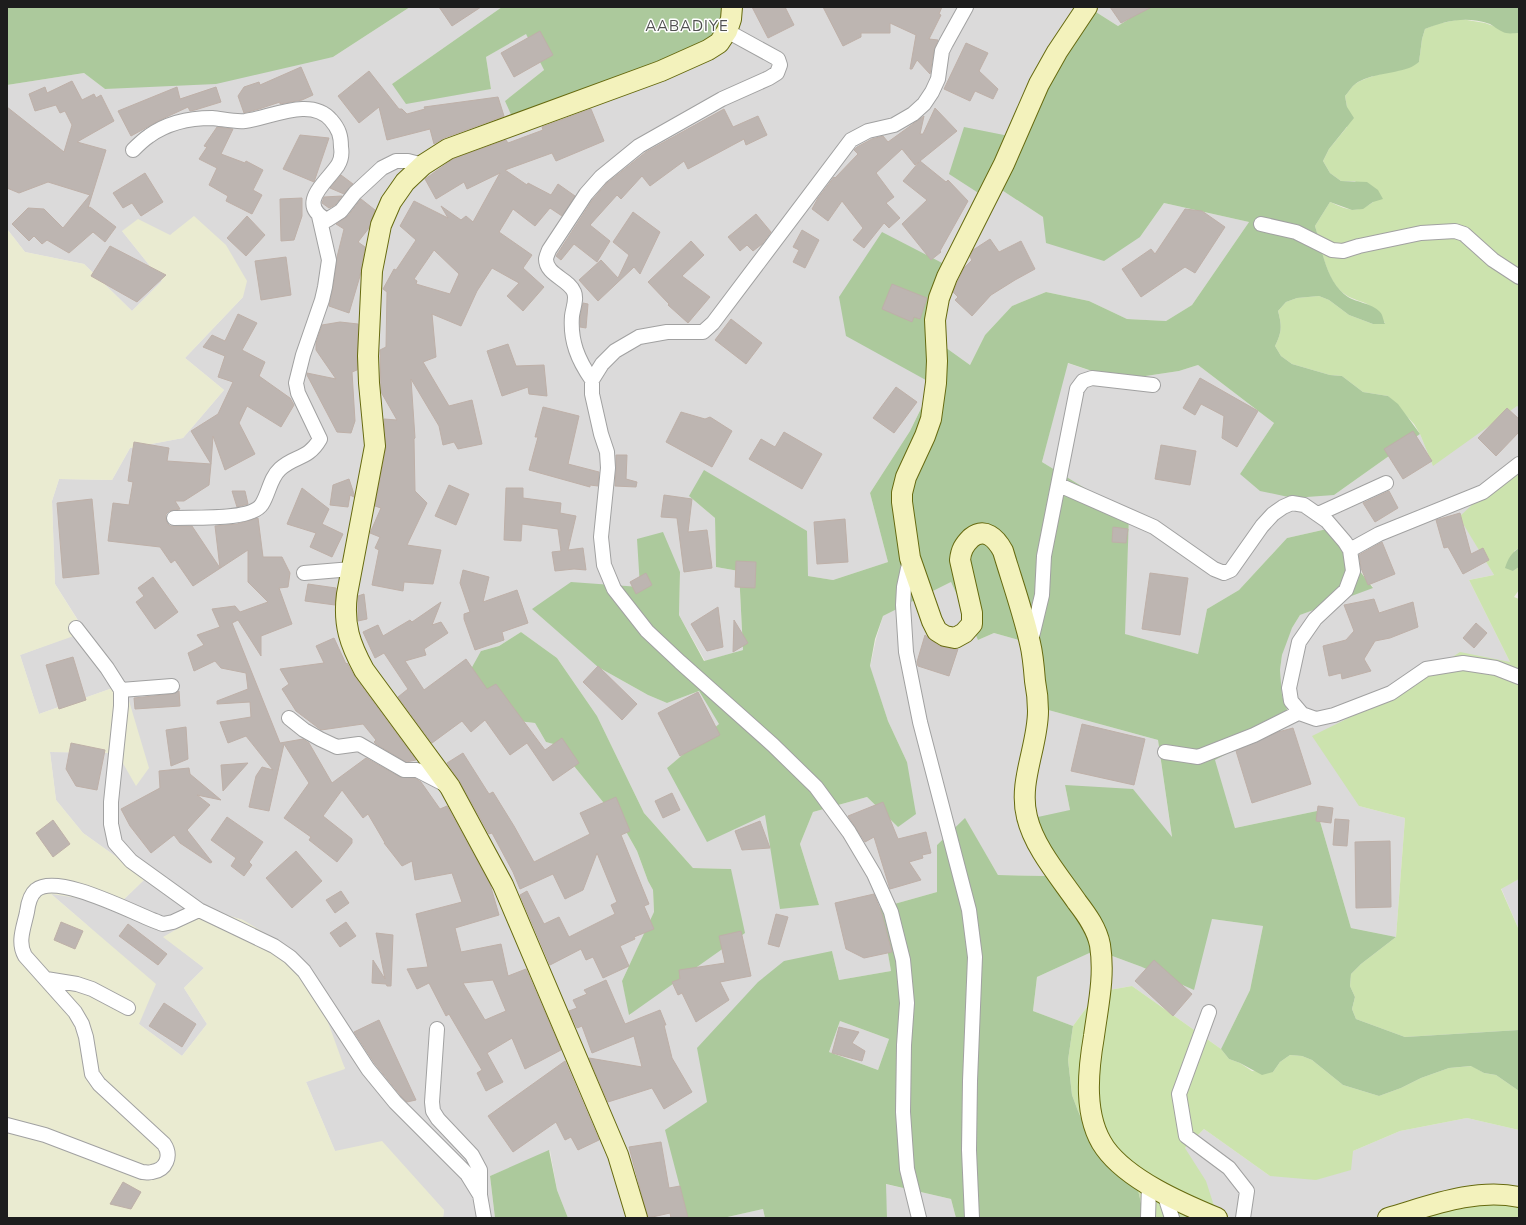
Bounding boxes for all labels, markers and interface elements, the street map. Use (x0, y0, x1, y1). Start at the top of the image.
district label: AABADIYE (645, 16, 729, 36)

